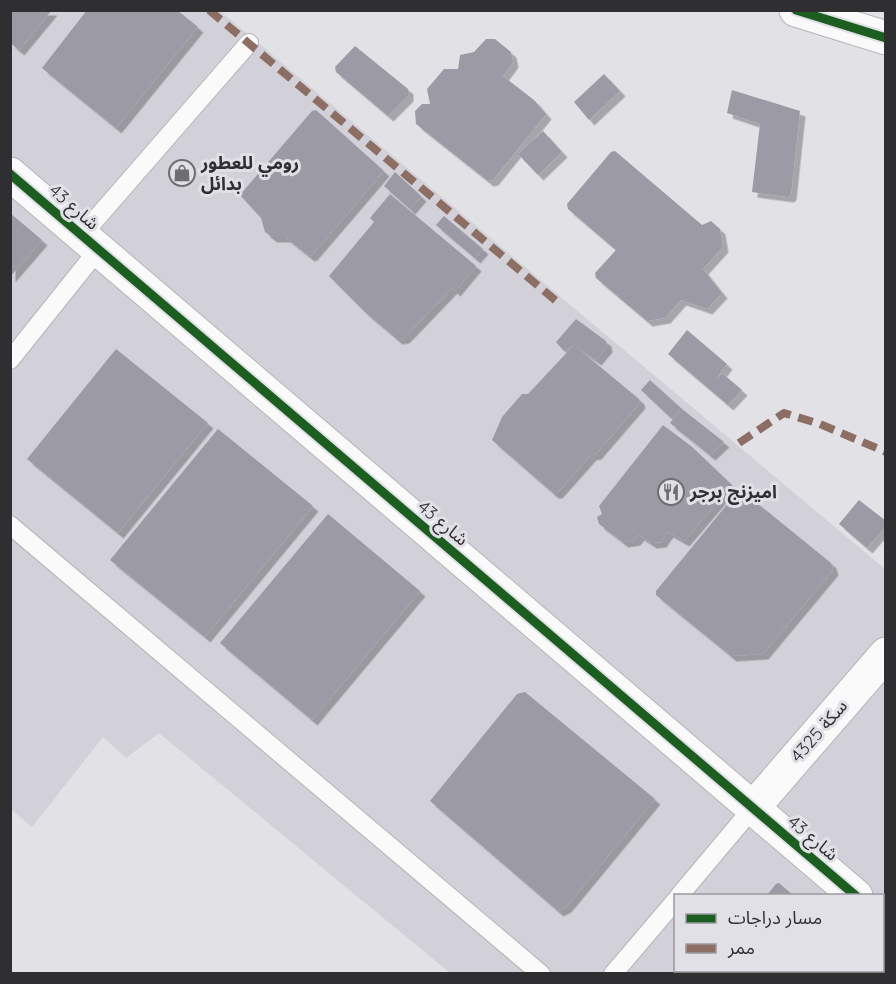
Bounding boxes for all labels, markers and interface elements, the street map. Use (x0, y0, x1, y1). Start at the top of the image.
place label: رومي للعطور بدائل (200, 151, 299, 195)
shop icon: رومي للعطور بدائل (167, 158, 197, 188)
street label: شارع 43 (43, 179, 104, 237)
restaurant icon: اميزنج برجر (656, 477, 686, 507)
place label: اميزنج برجر (689, 480, 777, 505)
street label: شارع 43 (411, 495, 473, 553)
street label: سكة 4325 (785, 695, 852, 767)
street label: شارع 43 (781, 810, 843, 868)
legend (674, 894, 884, 972)
text: مسار دراجات (728, 906, 822, 929)
text: ممر (727, 936, 755, 959)

